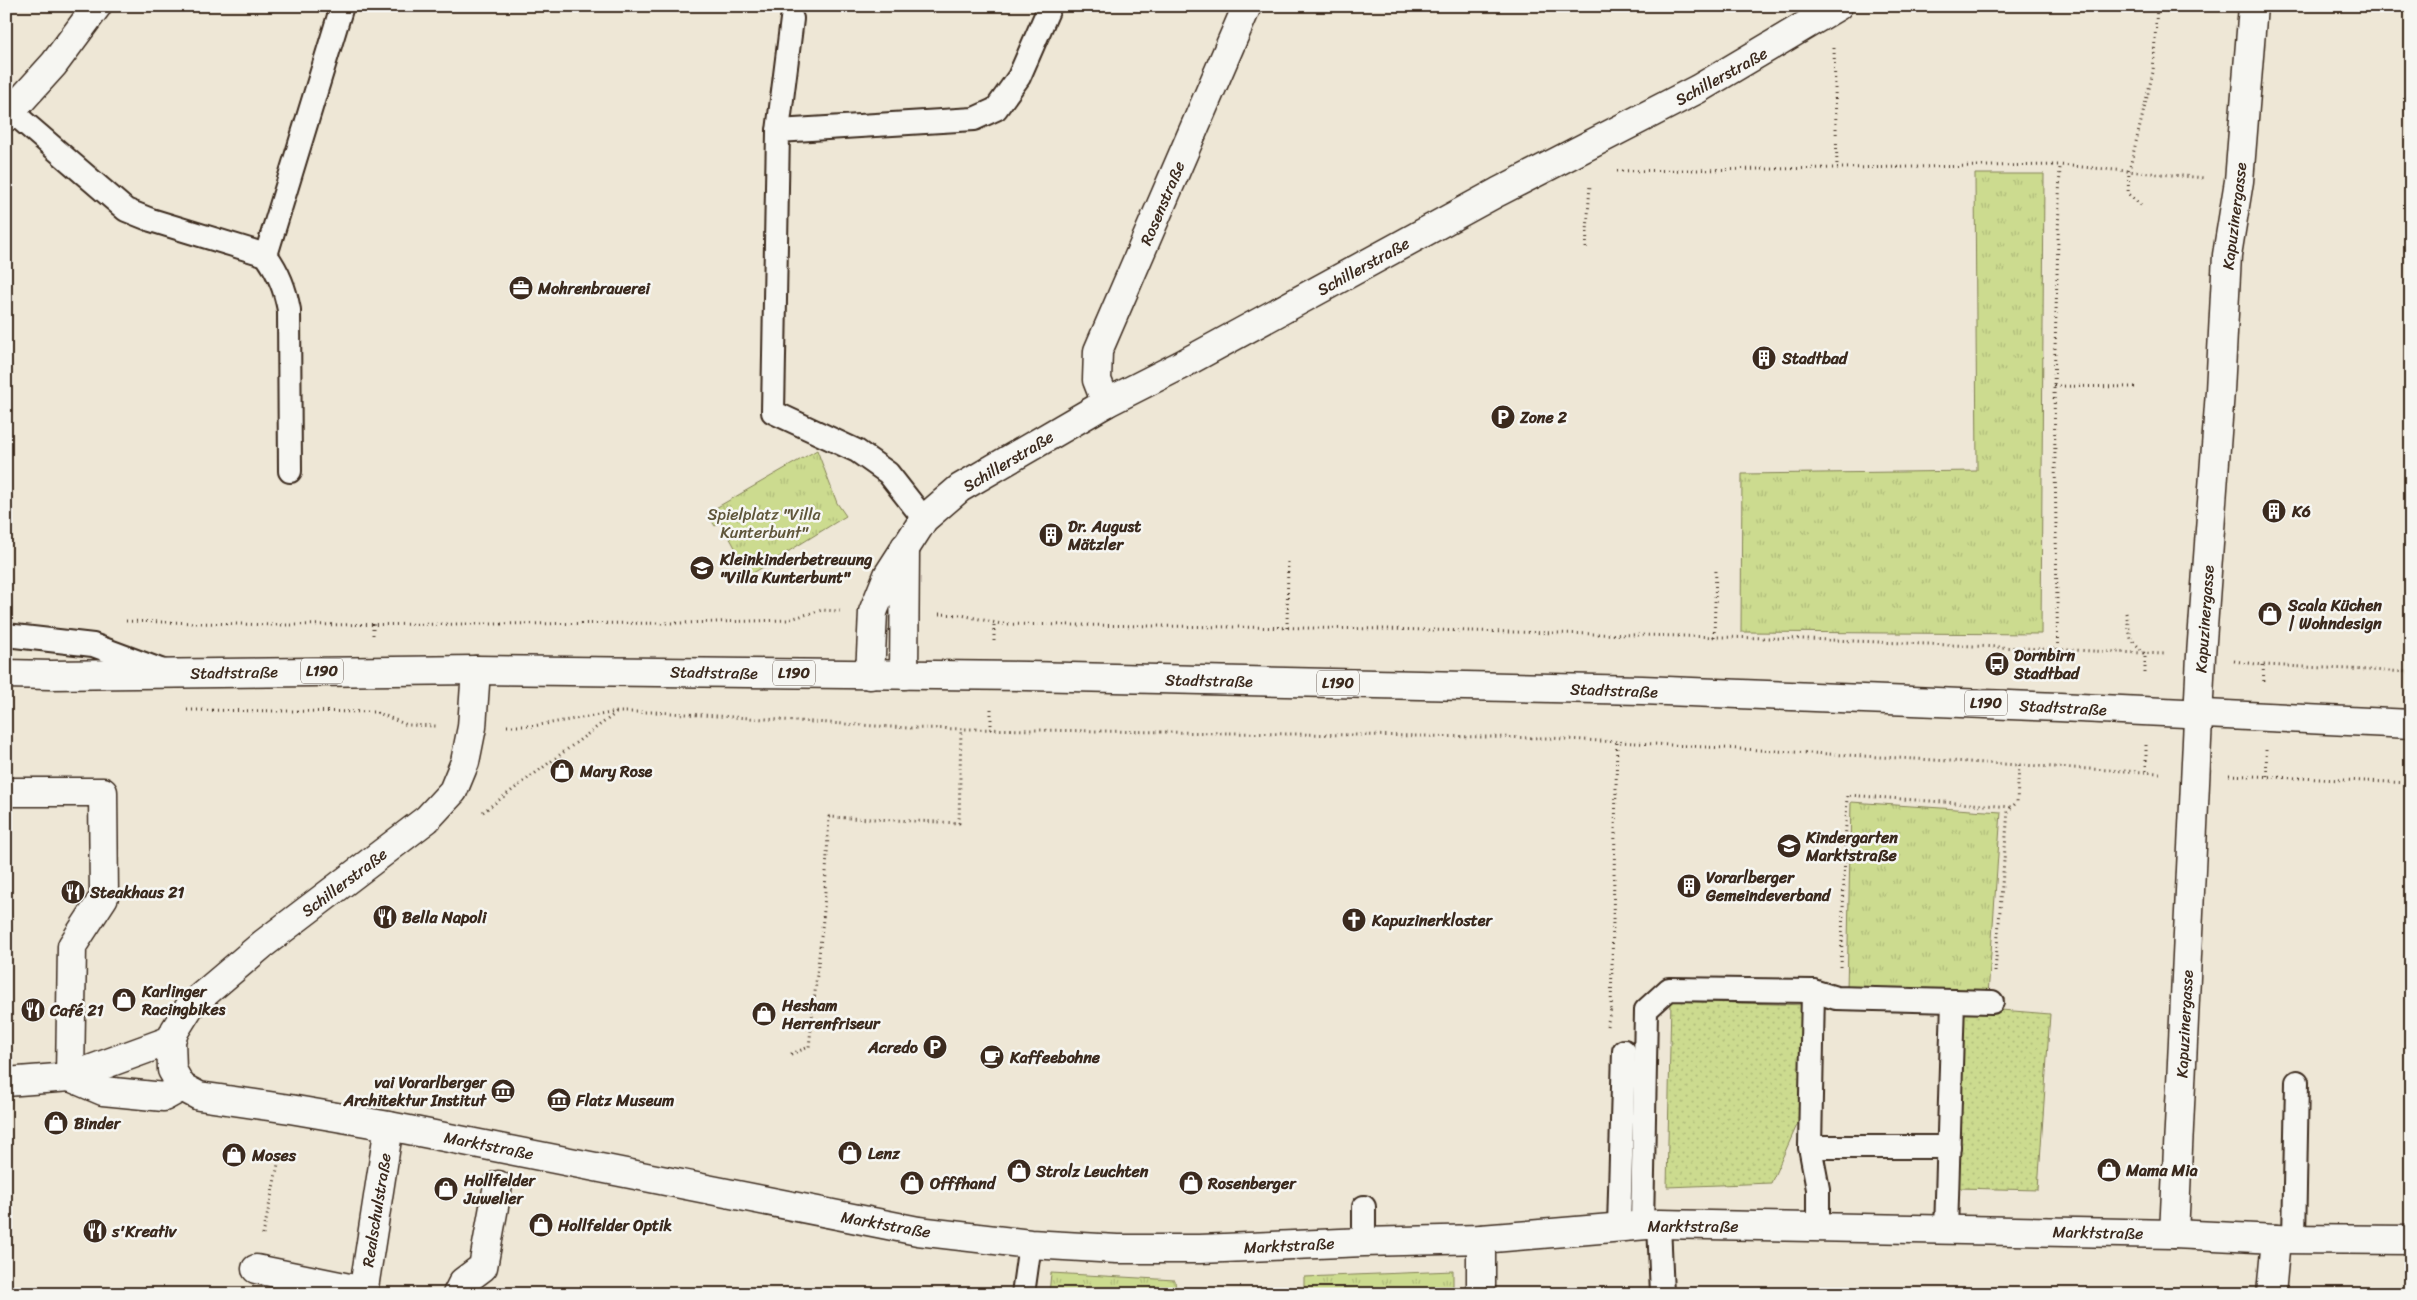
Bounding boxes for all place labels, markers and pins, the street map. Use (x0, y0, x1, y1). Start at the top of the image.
place label: Mohrenbrauerei (537, 274, 651, 303)
office icon: Mohrenbrauerei (508, 275, 534, 301)
place label: Stadtbad (1781, 344, 1849, 373)
building icon: Stadtbad (1751, 345, 1777, 371)
place label: Zone 2 (1519, 403, 1568, 432)
parking icon: Zone 2 (1490, 404, 1516, 430)
place label: K6 (2291, 497, 2311, 526)
building icon: K6 (2261, 498, 2287, 524)
place label: Dr. August Mätzler (1067, 512, 1141, 559)
building icon: Dr. August Mätzler (1038, 522, 1064, 548)
place label: Kleinkinderbetreuung "Villa Kunterbunt" (719, 545, 873, 592)
school or university icon: Kleinkinderbetreuung "Villa Kunterbunt" (689, 555, 715, 581)
place label: Scala Küchen | Wohndesign (2287, 591, 2382, 638)
shop icon: Scala Küchen | Wohndesign (2257, 601, 2283, 627)
place label: Dornbirn Stadtbad (2013, 641, 2081, 688)
bus stop icon: Dornbirn Stadtbad (1984, 651, 2010, 677)
place label: Mary Rose (579, 757, 653, 786)
shop icon: Mary Rose (549, 758, 575, 784)
place label: Kindergarten Marktstraße (1805, 823, 1898, 870)
school or university icon: Kindergarten Marktstraße (1776, 833, 1802, 859)
place label: Vorarlberger Gemeindeverband (1705, 863, 1832, 910)
building icon: Vorarlberger Gemeindeverband (1676, 873, 1702, 899)
place label: Steakhaus 21 (89, 878, 185, 907)
restaurant icon: Steakhaus 21 (60, 879, 86, 905)
place label: Bella Napoli (402, 903, 488, 932)
restaurant icon: Bella Napoli (372, 904, 398, 930)
place label: Kapuzinerkloster (1371, 906, 1494, 935)
church icon: Kapuzinerkloster (1341, 907, 1367, 933)
place label: Karlinger Racingbikes (141, 977, 226, 1024)
shop icon: Karlinger Racingbikes (111, 987, 137, 1013)
place label: Hesham Herrenfriseur (781, 991, 881, 1038)
place label: Café 21 (49, 996, 104, 1025)
restaurant icon: Café 21 (20, 997, 46, 1023)
shop icon: Hesham Herrenfriseur (751, 1001, 777, 1027)
place label: Acredo (867, 1033, 919, 1062)
parking icon: Acredo (922, 1034, 948, 1060)
place label: Kaffeebohne (1009, 1043, 1101, 1072)
cafe icon: Kaffeebohne (979, 1044, 1005, 1070)
place label: vai Vorarlberger Architektur Institut (343, 1068, 488, 1115)
museum icon: vai Vorarlberger Architektur Institut (490, 1078, 516, 1104)
place label: Flatz Museum (575, 1086, 674, 1115)
museum icon: Flatz Museum (546, 1087, 572, 1113)
place label: Binder (74, 1109, 122, 1138)
shop icon: Binder (43, 1110, 69, 1136)
place label: Lenz (868, 1139, 901, 1168)
shop icon: Lenz (837, 1140, 863, 1166)
place label: Moses (251, 1141, 297, 1170)
shop icon: Moses (221, 1142, 247, 1168)
place label: Mama Mia (2125, 1156, 2198, 1185)
place label: Strolz Leuchten (1035, 1157, 1149, 1186)
shop icon: Mama Mia (2096, 1157, 2122, 1183)
shop icon: Strolz Leuchten (1006, 1158, 1032, 1184)
place label: Hollfelder Juwelier (463, 1166, 536, 1213)
place label: Offfhand (929, 1169, 997, 1198)
place label: Rosenberger (1207, 1169, 1297, 1198)
shop icon: Offfhand (899, 1170, 925, 1196)
shop icon: Rosenberger (1178, 1170, 1204, 1196)
shop icon: Hollfelder Juwelier (433, 1176, 459, 1202)
place label: Hollfelder Optik (557, 1211, 672, 1240)
shop icon: Hollfelder Optik (528, 1212, 554, 1238)
place label: s'Kreativ (111, 1217, 178, 1246)
restaurant icon: s'Kreativ (82, 1218, 108, 1244)

